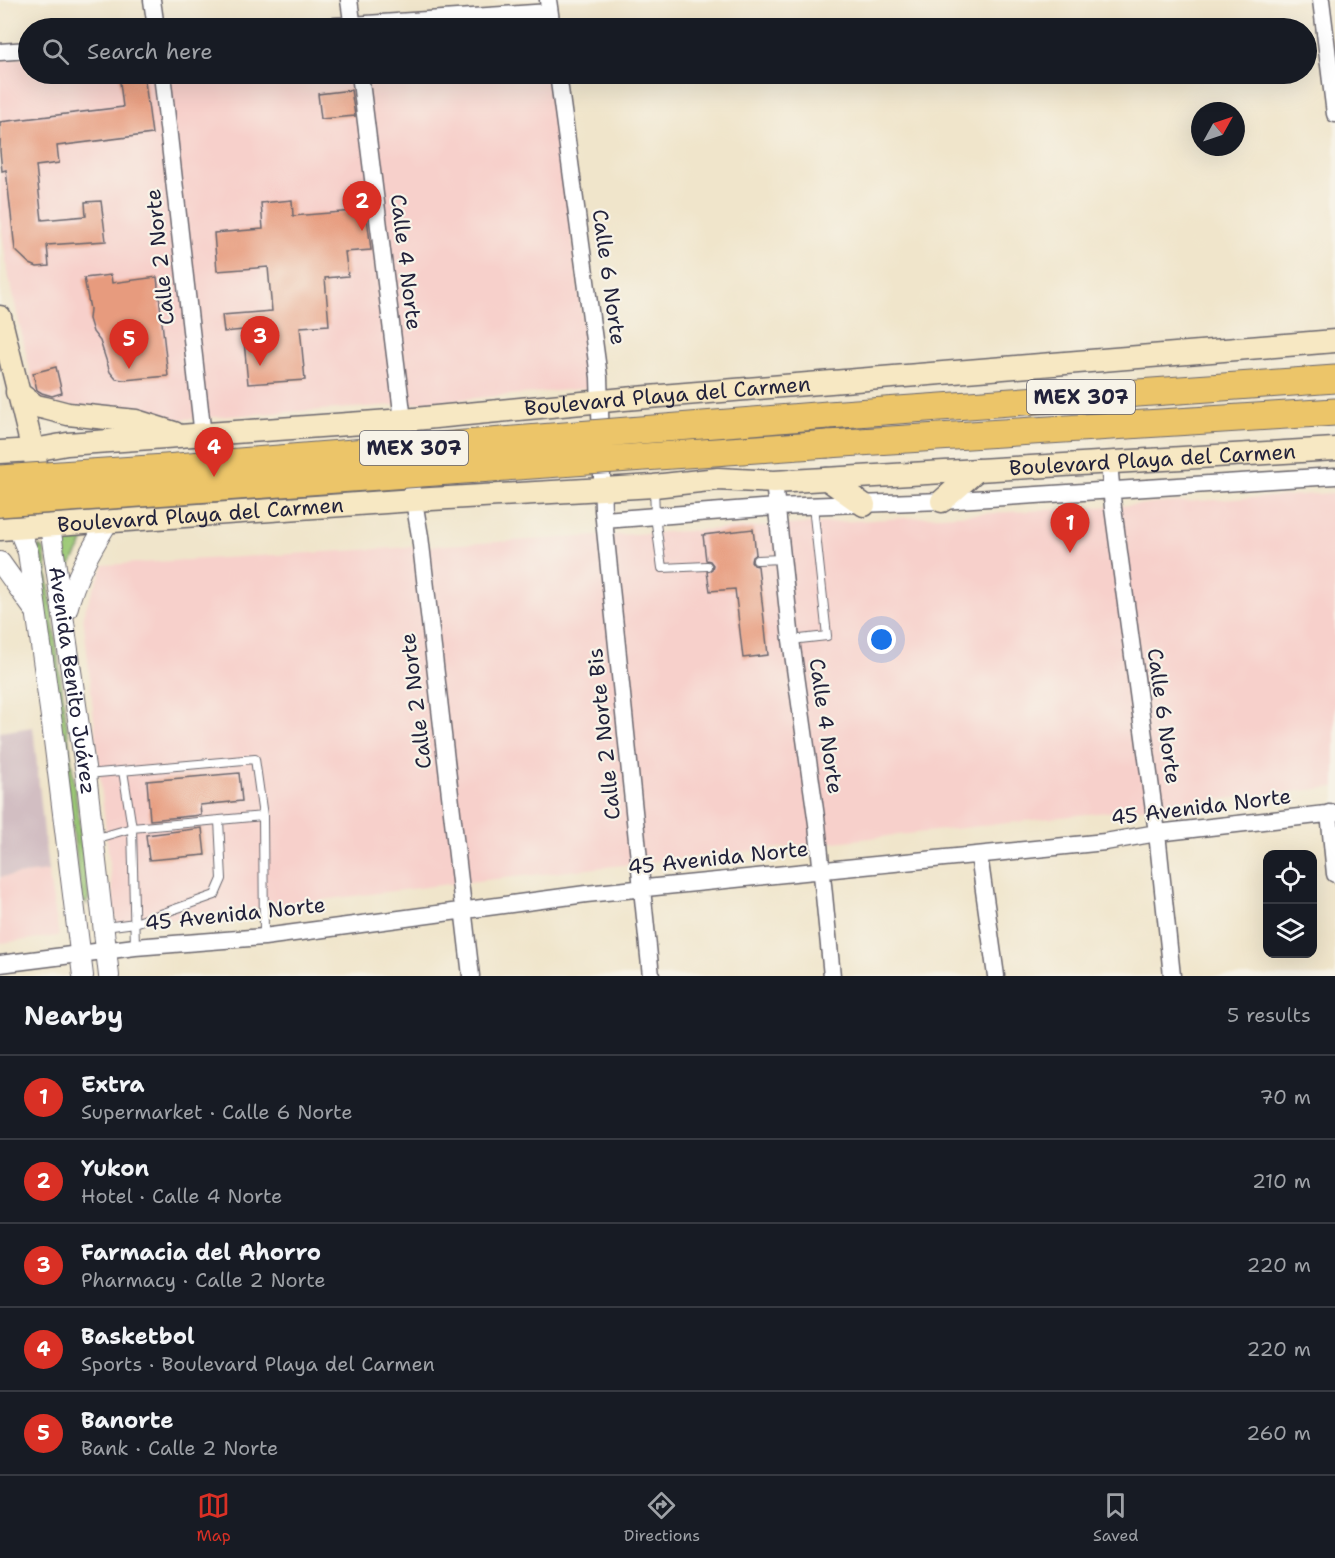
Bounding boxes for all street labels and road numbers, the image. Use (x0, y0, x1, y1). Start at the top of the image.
street label: Calle 2 Norte (139, 187, 181, 327)
street label: Calle 4 Norte (384, 192, 428, 332)
street label: Calle 6 Norte (586, 207, 632, 347)
street label: Boulevard Playa del Carmen (523, 370, 812, 422)
road number: MEX 307 (1027, 380, 1135, 414)
road number: MEX 307 (360, 431, 468, 465)
street label: Boulevard Playa del Carmen (1008, 437, 1297, 482)
street label: Boulevard Playa del Carmen (56, 491, 345, 539)
street label: Avenida Benito Juárez (42, 564, 102, 796)
street label: Calle 2 Norte (394, 631, 438, 771)
street label: Calle 6 Norte (1141, 646, 1187, 786)
street label: Calle 2 Norte Bis (581, 647, 627, 821)
street label: Calle 4 Norte (803, 656, 849, 796)
street label: 45 Avenida Norte (1109, 782, 1293, 832)
street label: 45 Avenida Norte (626, 835, 810, 881)
street label: 45 Avenida Norte (143, 891, 327, 937)

